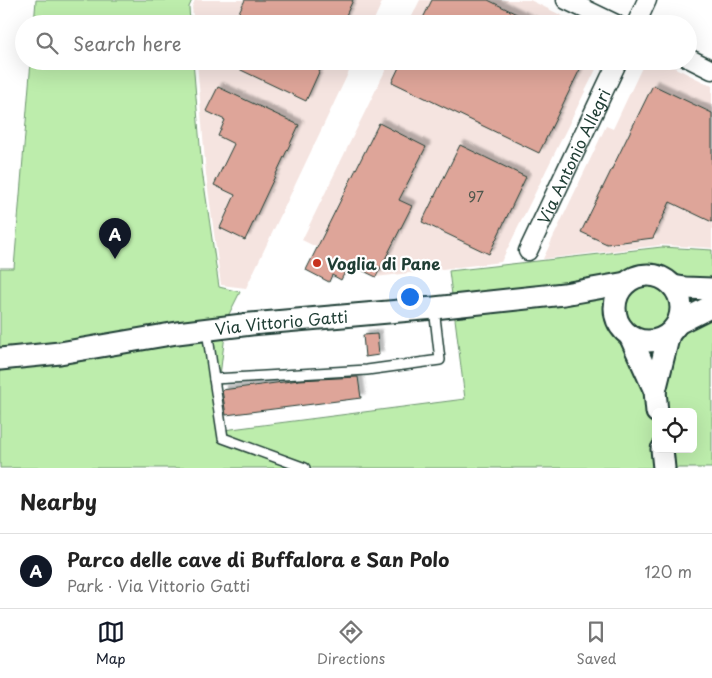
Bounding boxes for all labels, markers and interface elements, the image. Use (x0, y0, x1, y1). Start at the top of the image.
search box (15, 15, 697, 70)
icon: search (33, 29, 61, 57)
text: Search here (73, 29, 182, 57)
street label: Via Antonio Allegri (531, 84, 615, 228)
house number: 97 (468, 186, 484, 207)
pin: A (99, 218, 131, 259)
place label: Voglia di Pane (327, 251, 440, 275)
marker: Voglia di Pane (311, 257, 323, 269)
your location (397, 284, 423, 310)
street label: Via Vittorio Gatti (213, 304, 349, 340)
map controls (652, 408, 697, 453)
button: locate (652, 408, 697, 453)
text: Nearby (20, 485, 97, 517)
text: Parco delle cave di Buffalora e San Polo (67, 545, 449, 573)
text: A (30, 559, 42, 583)
text: 120 m (645, 559, 692, 583)
text: Park · Via Vittorio Gatti (67, 573, 250, 597)
tab: Map (96, 618, 126, 669)
tab: Directions (317, 618, 385, 669)
tab: Saved (577, 618, 616, 669)

